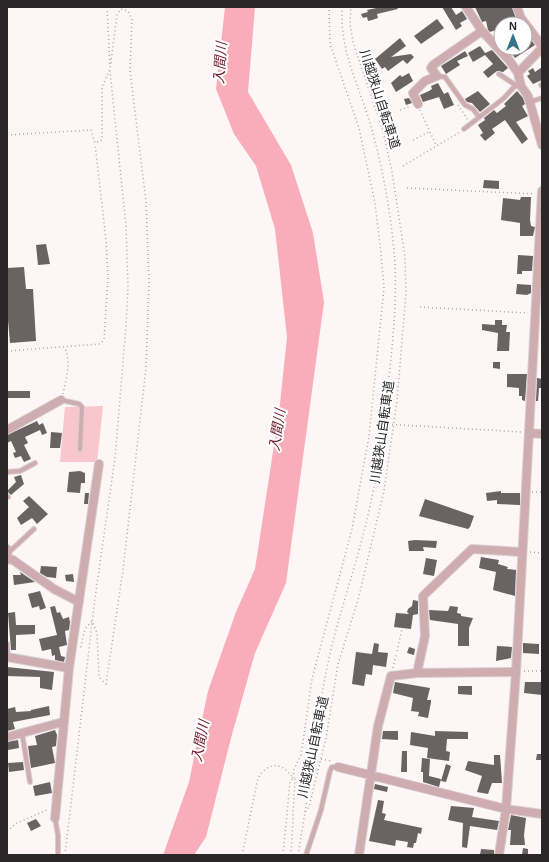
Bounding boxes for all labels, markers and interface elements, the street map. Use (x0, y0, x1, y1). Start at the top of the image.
north arrow (493, 16, 533, 56)
text: N (509, 20, 517, 32)
water label: 入間川 (211, 39, 230, 85)
street label: 川越狭山自転車道 (357, 47, 403, 151)
street label: 川越狭山自転車道 (367, 379, 397, 485)
water label: 入間川 (266, 406, 288, 452)
street label: 川越狭山自転車道 (295, 695, 331, 799)
water label: 入間川 (188, 717, 212, 763)

